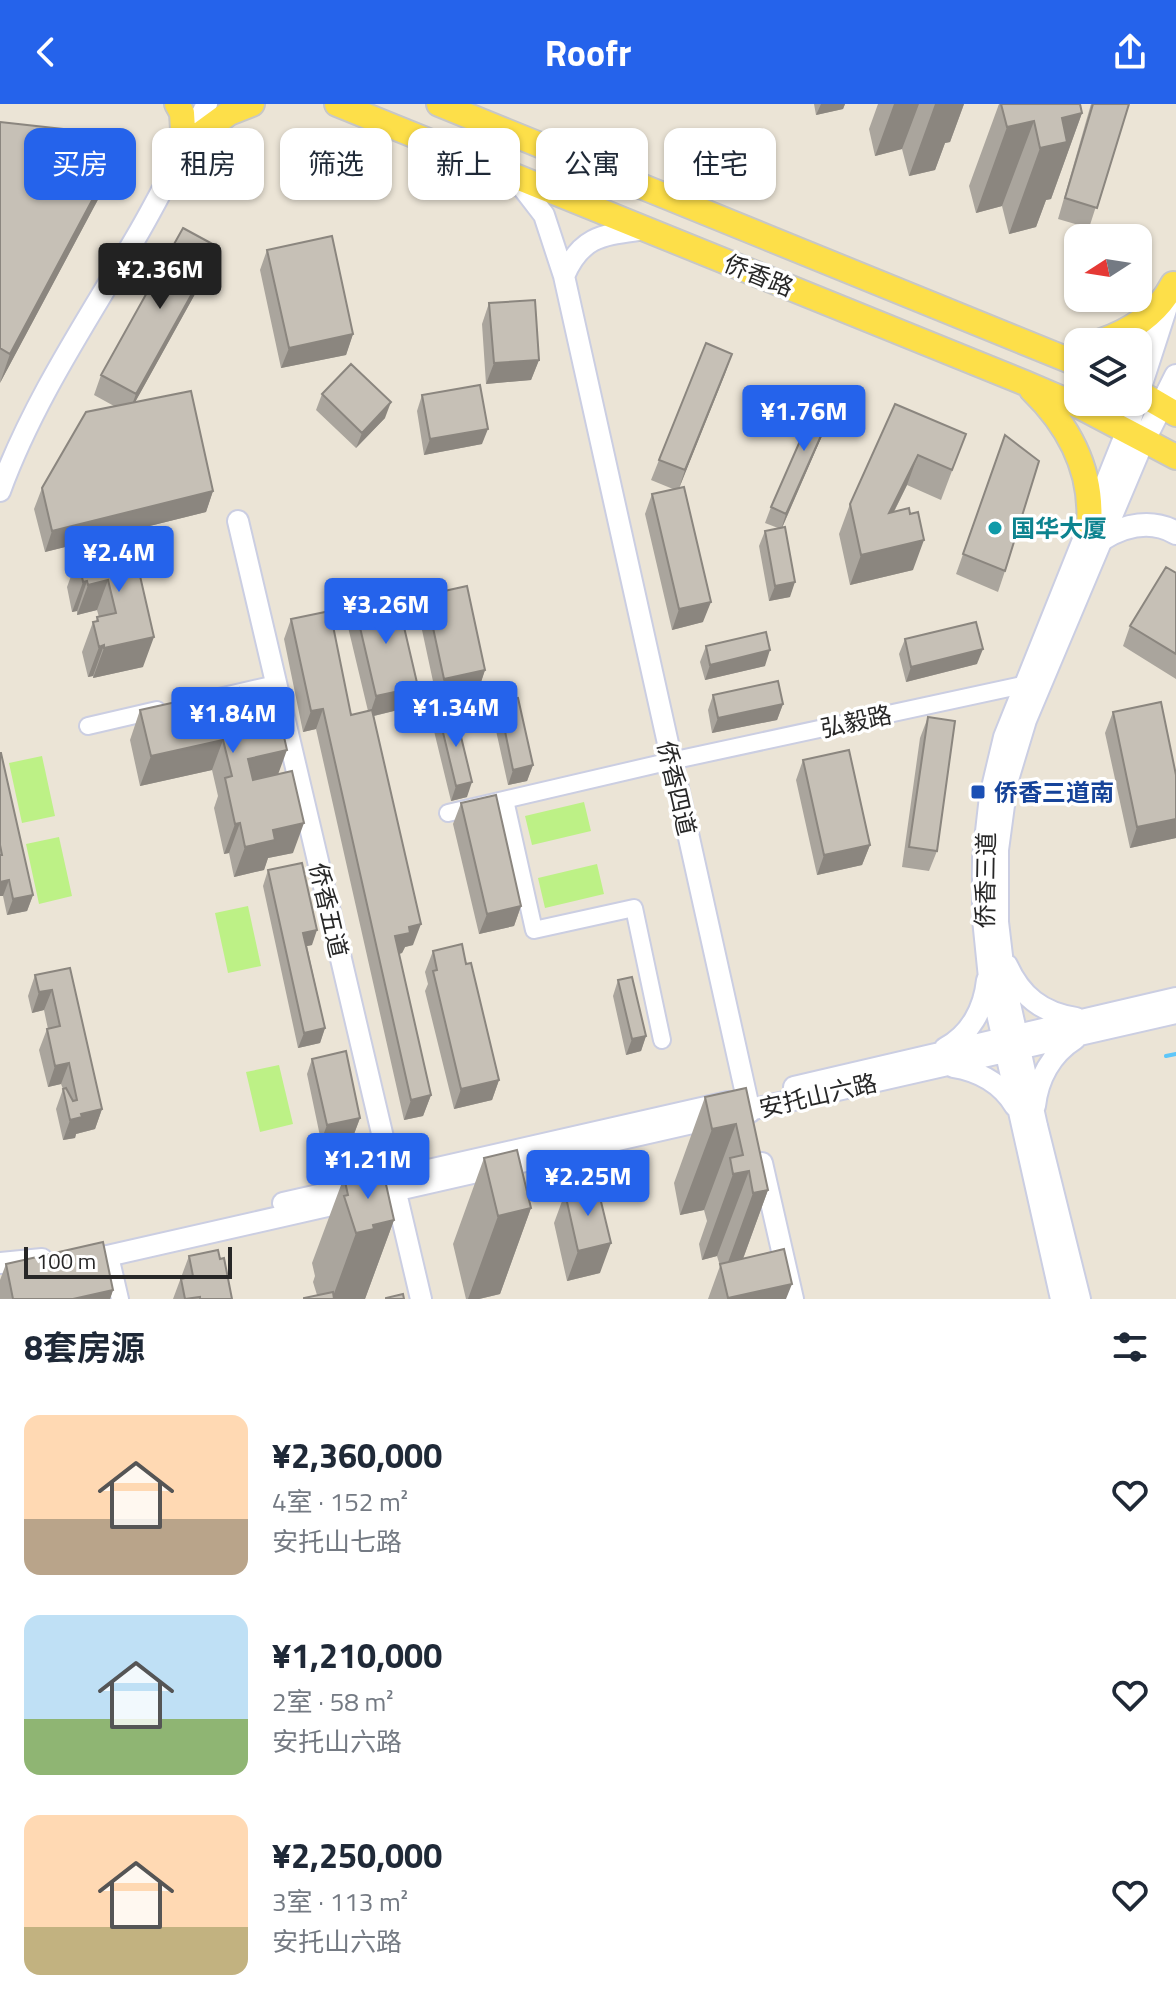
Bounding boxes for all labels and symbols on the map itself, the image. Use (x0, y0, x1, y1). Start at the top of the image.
north arrow (1064, 224, 1152, 312)
pin: ¥2.36M (95, 243, 225, 311)
street label: 侨香路 (719, 245, 799, 305)
pin: ¥1.76M (739, 385, 869, 453)
place label: 国华大厦 (1011, 510, 1107, 546)
marker: 国华大厦 (986, 519, 1004, 537)
pin: ¥2.4M (63, 526, 175, 594)
pin: ¥3.26M (321, 578, 451, 646)
pin: ¥1.34M (391, 681, 521, 749)
pin: ¥1.84M (168, 687, 298, 755)
street label: 弘毅路 (817, 696, 895, 746)
street label: 侨香四道 (649, 737, 705, 839)
place label: 侨香三道南 (994, 774, 1114, 810)
marker: 侨香三道南 (969, 783, 987, 801)
street label: 侨香三道 (966, 832, 1004, 928)
street label: 侨香五道 (301, 859, 357, 961)
street label: 安托山六路 (755, 1064, 881, 1126)
pin: ¥1.21M (303, 1133, 433, 1201)
pin: ¥2.25M (523, 1150, 653, 1218)
scale bar (24, 1243, 232, 1279)

